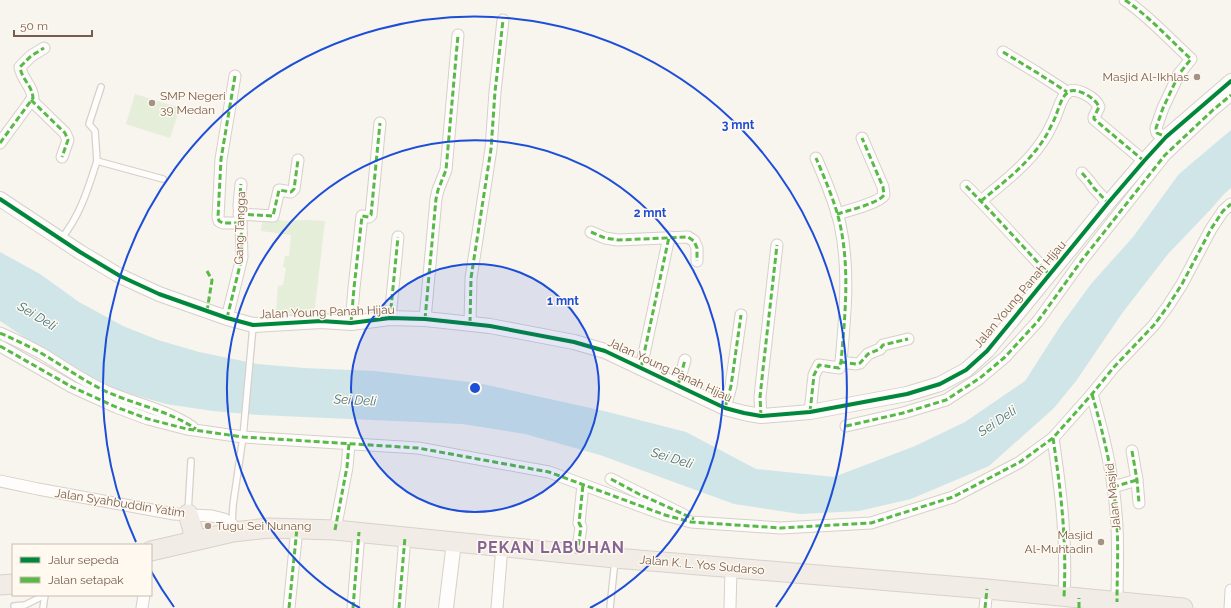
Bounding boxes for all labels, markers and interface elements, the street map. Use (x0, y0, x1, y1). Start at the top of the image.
scale bar (14, 12, 92, 38)
text: 50 m (20, 19, 48, 33)
place label: Masjid Al-Ikhlas (1103, 70, 1189, 84)
marker: Masjid Al-Ikhlas (1192, 72, 1202, 82)
place label: SMP Negeri 39 Medan (160, 89, 226, 117)
marker: SMP Negeri 39 Medan (147, 98, 157, 108)
text: 3 mnt (722, 118, 755, 132)
street label: Gang Tangga (232, 191, 248, 265)
text: 2 mnt (634, 206, 667, 220)
street label: Jalan Young Panah Hijau (971, 238, 1069, 350)
text: 1 mnt (547, 294, 579, 308)
water label: Sei Deli (14, 298, 60, 334)
street label: Jalan Young Panah Hijau (259, 303, 395, 321)
street label: Jalan Young Panah Hijau (606, 335, 734, 405)
centre of rings (468, 381, 482, 395)
water label: Sei Deli (332, 391, 378, 409)
water label: Sei Deli (974, 402, 1020, 440)
water label: Sei Deli (648, 444, 696, 472)
street label: Jalan Masjid (1103, 463, 1123, 531)
street label: Jalan Syahbuddin Yatim (54, 486, 186, 520)
place label: Tugu Sei Nunang (216, 519, 311, 533)
marker: Tugu Sei Nunang (203, 521, 213, 531)
place label: Masjid Al-Muhtadin (1025, 528, 1093, 556)
marker: Masjid Al-Muhtadin (1096, 537, 1106, 547)
district label: PEKAN LABUHAN (477, 538, 625, 557)
legend (12, 544, 152, 596)
text: Jalur sepeda (48, 553, 119, 567)
street label: Jalan K. L. Yos Sudarso (639, 553, 765, 577)
text: Jalan setapak (48, 573, 124, 587)

